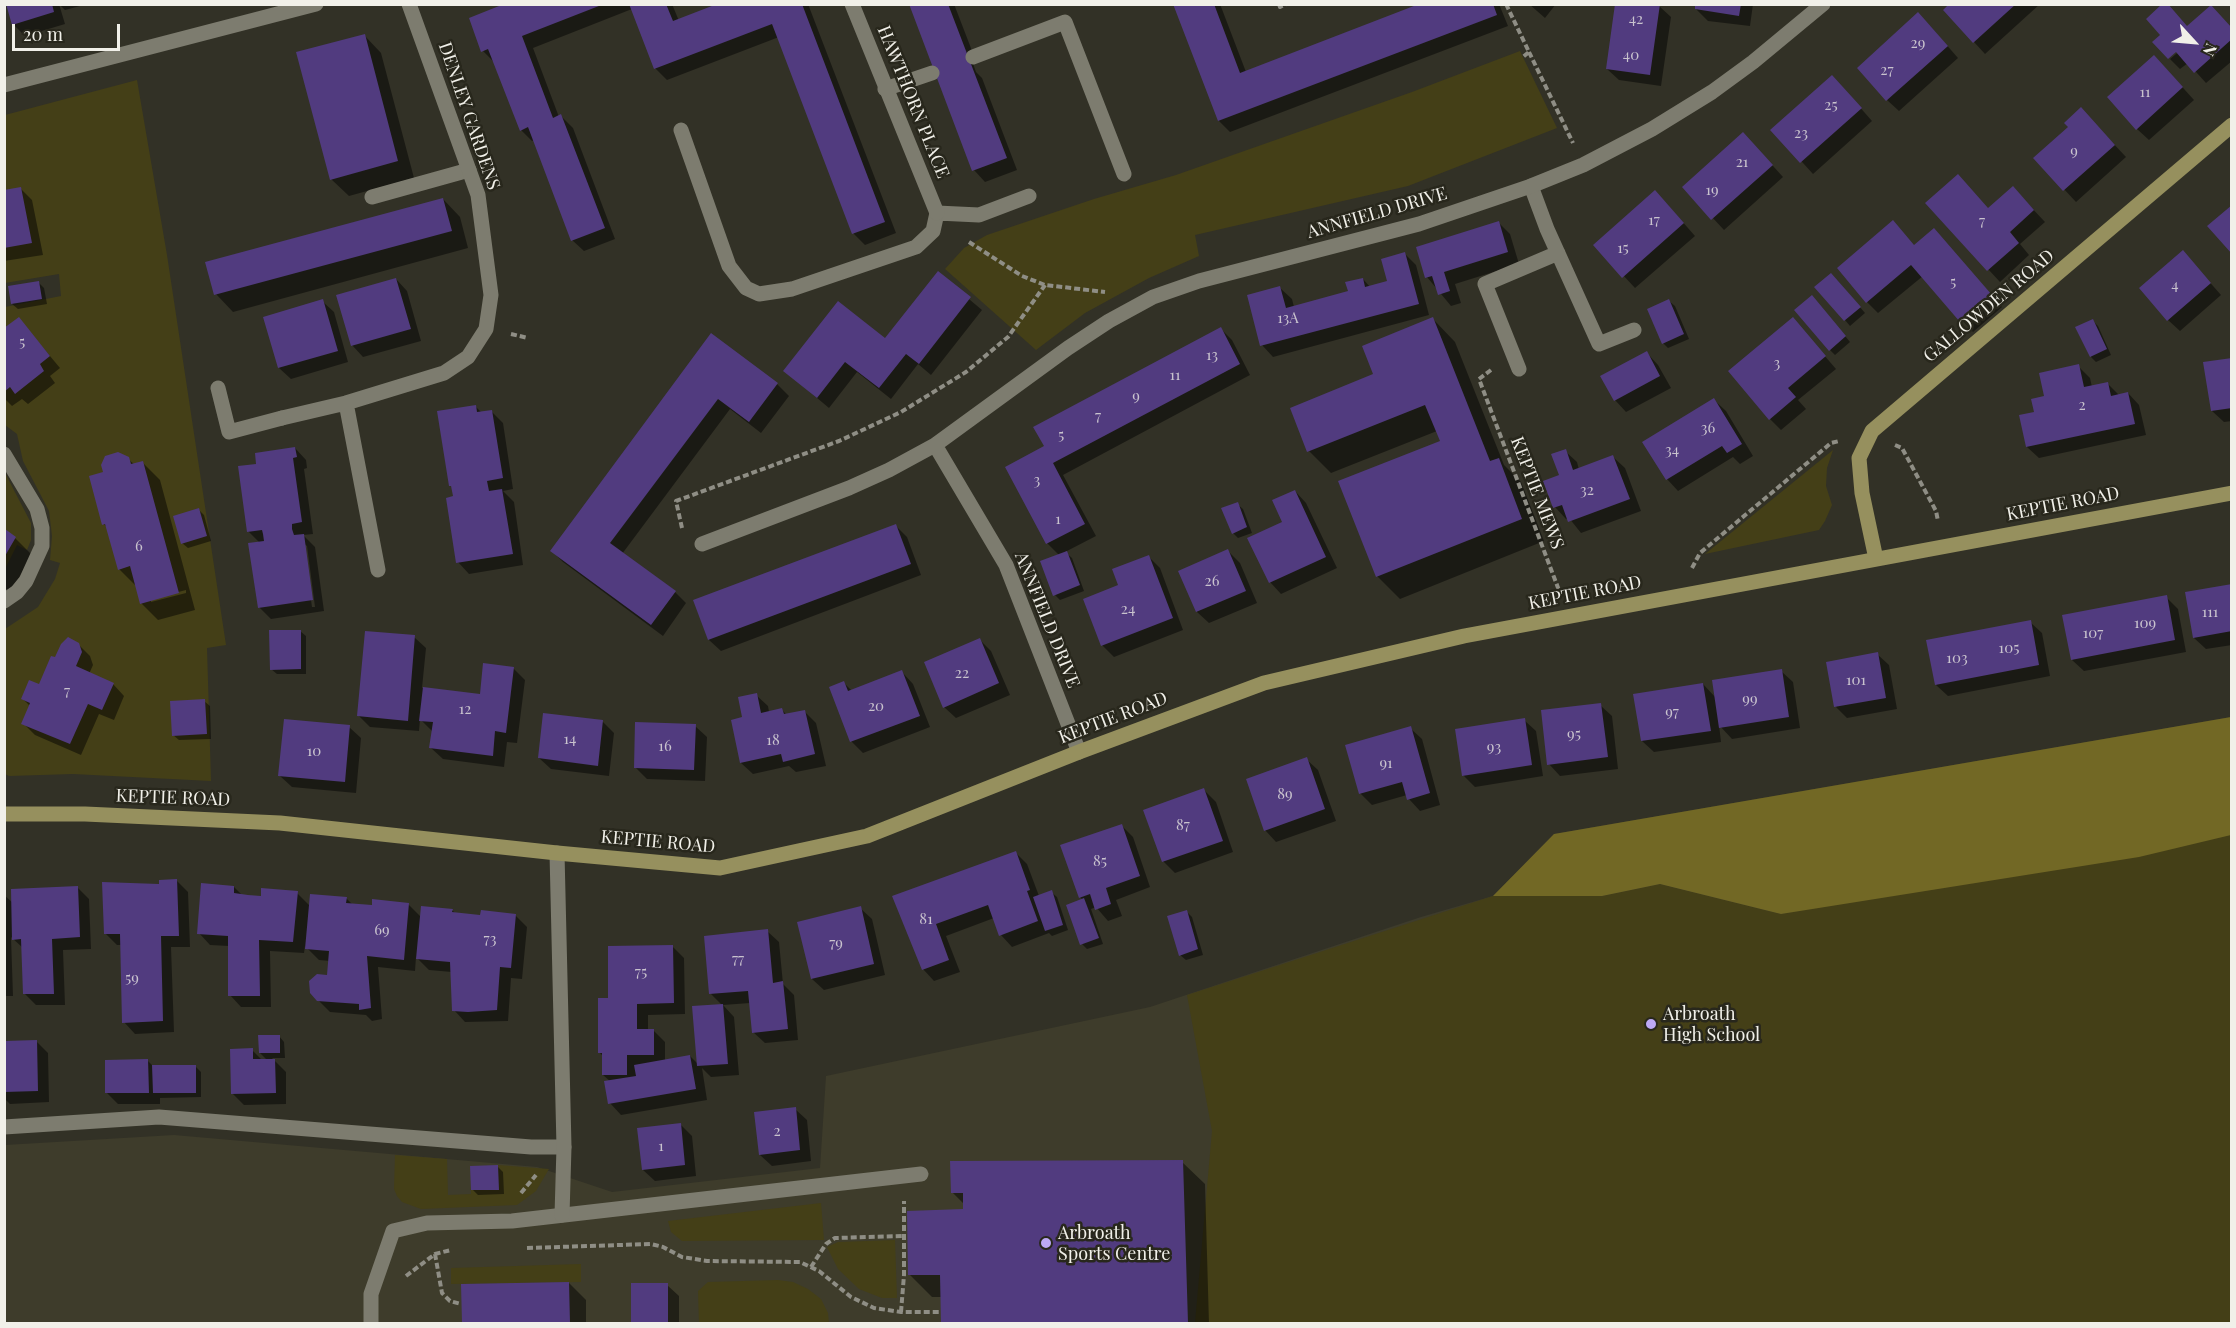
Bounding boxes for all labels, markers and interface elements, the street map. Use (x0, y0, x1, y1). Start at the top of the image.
house number: 42 (1629, 10, 1643, 28)
scale bar (15, 12, 123, 50)
north arrow (2164, 12, 2224, 72)
text: 20 m (23, 22, 63, 46)
street label: HAWTHORN PLACE (873, 23, 953, 181)
house number: 29 (1911, 34, 1925, 52)
street label: DENLEY GARDENS (434, 39, 504, 193)
text: N (2199, 40, 2223, 60)
house number: 40 (1623, 46, 1639, 64)
house number: 27 (1880, 61, 1894, 79)
house number: 11 (2139, 83, 2151, 101)
house number: 25 (1824, 96, 1838, 114)
house number: 23 (1794, 124, 1808, 142)
house number: 9 (2070, 142, 2078, 160)
house number: 21 (1736, 153, 1748, 171)
house number: 19 (1705, 181, 1719, 199)
street label: ANNFIELD DRIVE (1304, 183, 1450, 243)
house number: 17 (1648, 211, 1660, 229)
house number: 7 (1979, 212, 1985, 230)
house number: 15 (1617, 239, 1629, 257)
street label: GALLOWDEN ROAD (1919, 245, 2059, 367)
house number: 5 (1950, 273, 1956, 291)
house number: 4 (2171, 276, 2179, 294)
house number: 13A (1277, 309, 1299, 327)
house number: 5 (19, 333, 25, 351)
house number: 13 (1206, 346, 1218, 364)
house number: 3 (1774, 354, 1780, 372)
house number: 11 (1169, 366, 1181, 384)
house number: 9 (1132, 387, 1140, 405)
house number: 2 (2078, 396, 2086, 414)
house number: 7 (1095, 407, 1101, 425)
house number: 36 (1701, 419, 1715, 437)
house number: 5 (1058, 426, 1064, 444)
street label: KEPTIE MEWS (1506, 434, 1568, 552)
house number: 34 (1665, 441, 1679, 459)
house number: 3 (1034, 471, 1040, 489)
house number: 32 (1580, 481, 1594, 499)
street label: KEPTIE ROAD (2005, 482, 2121, 526)
house number: 1 (1055, 510, 1061, 528)
house number: 6 (135, 537, 143, 555)
street label: ANNFIELD DRIVE (1010, 549, 1084, 691)
street label: KEPTIE ROAD (1527, 571, 1643, 615)
house number: 26 (1205, 572, 1219, 590)
house number: 24 (1121, 600, 1135, 618)
house number: 111 (2202, 603, 2218, 621)
house number: 109 (2134, 614, 2156, 632)
house number: 107 (2083, 624, 2103, 642)
house number: 105 (1999, 639, 2019, 657)
house number: 103 (1946, 649, 1968, 667)
house number: 22 (955, 664, 969, 682)
house number: 101 (1846, 671, 1866, 689)
house number: 7 (64, 682, 70, 700)
street label: KEPTIE ROAD (1056, 687, 1170, 749)
house number: 99 (1742, 690, 1758, 708)
house number: 20 (868, 697, 884, 715)
house number: 12 (459, 700, 471, 718)
house number: 97 (1665, 703, 1679, 721)
house number: 95 (1567, 725, 1581, 743)
house number: 14 (564, 730, 576, 748)
house number: 18 (766, 731, 780, 749)
house number: 16 (658, 737, 672, 755)
house number: 93 (1487, 738, 1501, 756)
house number: 10 (307, 742, 321, 760)
house number: 91 (1379, 754, 1393, 772)
street label: KEPTIE ROAD (115, 785, 231, 811)
house number: 89 (1277, 785, 1293, 803)
house number: 87 (1176, 816, 1190, 834)
street label: KEPTIE ROAD (600, 826, 716, 858)
house number: 85 (1093, 852, 1107, 870)
house number: 81 (919, 910, 933, 928)
house number: 69 (374, 921, 390, 939)
house number: 73 (484, 930, 496, 948)
house number: 79 (829, 934, 843, 952)
house number: 77 (732, 950, 744, 968)
house number: 75 (635, 963, 647, 981)
house number: 59 (125, 969, 139, 987)
place label: Arbroath High School (1663, 1003, 1760, 1046)
marker: Arbroath High School (1644, 1017, 1658, 1031)
house number: 2 (773, 1122, 781, 1140)
house number: 1 (658, 1137, 664, 1155)
place label: Arbroath Sports Centre (1058, 1222, 1170, 1264)
marker: Arbroath Sports Centre (1039, 1236, 1053, 1250)

